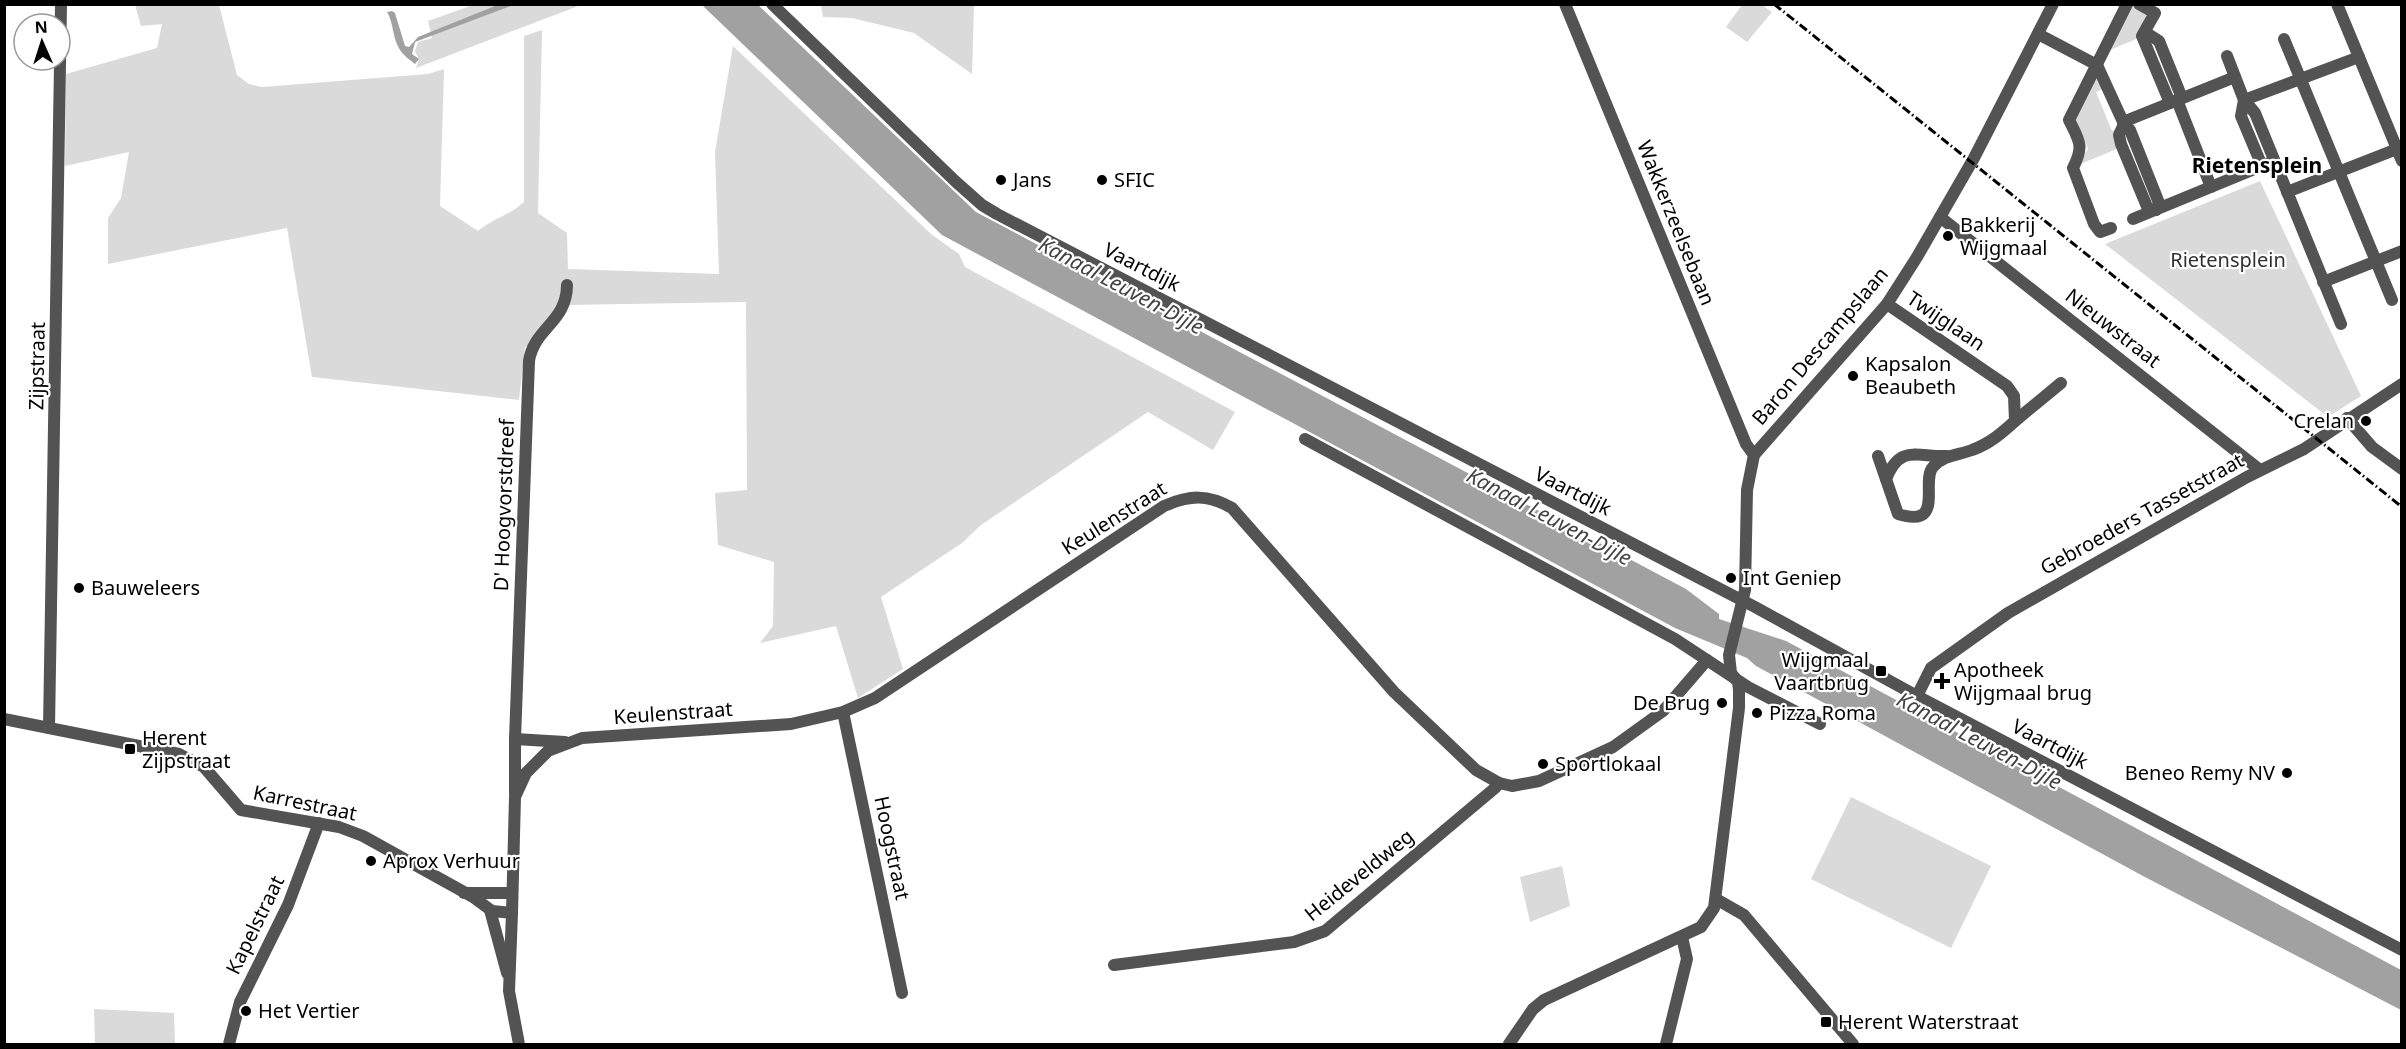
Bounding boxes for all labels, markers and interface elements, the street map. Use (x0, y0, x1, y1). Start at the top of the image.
north arrow (12, 12, 72, 72)
text: N (34, 16, 48, 38)
street label: Wakkerzeelsebaan (1631, 136, 1722, 309)
district label: Rietensplein (2192, 151, 2322, 179)
place label: Jans (1011, 166, 1052, 193)
place label: SFIC (1114, 166, 1155, 193)
marker: Jans (994, 173, 1008, 187)
marker: SFIC (1095, 173, 1109, 187)
place label: Bakkerij Wijgmaal (1960, 211, 2048, 261)
marker: Bakkerij Wijgmaal (1941, 229, 1955, 243)
water label: Kanaal Leuven-Dijle (1034, 230, 1209, 340)
street label: Vaartdijk (1099, 236, 1186, 298)
park label: Rietensplein (2170, 246, 2286, 273)
street label: Baron Descampslaan (1745, 261, 1894, 430)
street label: Nieuwstraat (2060, 282, 2167, 373)
street label: Twijglaan (1902, 285, 1991, 357)
street label: Zijpstraat (22, 322, 51, 410)
place label: Kapsalon Beaubeth (1865, 350, 1956, 400)
marker: Kapsalon Beaubeth (1846, 369, 1860, 383)
place label: Crelan (2293, 407, 2354, 434)
marker: Crelan (2359, 414, 2373, 428)
street label: D' Hoogvorstdreef (487, 417, 520, 592)
street label: Gebroeders Tassetstraat (2035, 446, 2248, 581)
street label: Vaartdijk (1530, 460, 1617, 522)
water label: Kanaal Leuven-Dijle (1462, 461, 1637, 571)
street label: Keulenstraat (1056, 475, 1171, 561)
place label: Int Geniep (1743, 564, 1842, 591)
marker: Int Geniep (1724, 571, 1738, 585)
place label: Bauweleers (91, 574, 200, 601)
marker: Bauweleers (72, 581, 86, 595)
place label: Wijgmaal Vaartbrug (1774, 646, 1869, 696)
place label: Apotheek Wijgmaal brug (1954, 656, 2092, 706)
marker: Wijgmaal Vaartbrug (1874, 664, 1888, 678)
marker: Apotheek Wijgmaal brug (1935, 674, 1949, 688)
water label: Kanaal Leuven-Dijle (1892, 685, 2067, 795)
place label: De Brug (1633, 689, 1710, 716)
street label: Keulenstraat (613, 695, 733, 730)
marker: De Brug (1715, 696, 1729, 710)
place label: Pizza Roma (1769, 699, 1876, 726)
marker: Pizza Roma (1750, 706, 1764, 720)
street label: Vaartdijk (2007, 712, 2093, 775)
place label: Herent Zijpstraat (142, 724, 230, 774)
marker: Herent Zijpstraat (123, 742, 137, 756)
place label: Sportlokaal (1555, 750, 1661, 777)
marker: Sportlokaal (1536, 757, 1550, 771)
place label: Beneo Remy NV (2125, 759, 2275, 786)
marker: Beneo Remy NV (2280, 766, 2294, 780)
street label: Karrestraat (251, 778, 359, 827)
street label: Hoogstraat (868, 793, 917, 902)
street label: Heideveldweg (1299, 822, 1419, 927)
place label: Aprox Verhuur (383, 847, 520, 874)
marker: Aprox Verhuur (364, 854, 378, 868)
street label: Kapelstraat (219, 871, 290, 979)
place label: Het Vertier (258, 997, 360, 1024)
marker: Het Vertier (239, 1004, 253, 1018)
place label: Herent Waterstraat (1838, 1008, 2019, 1035)
marker: Herent Waterstraat (1819, 1015, 1833, 1029)

